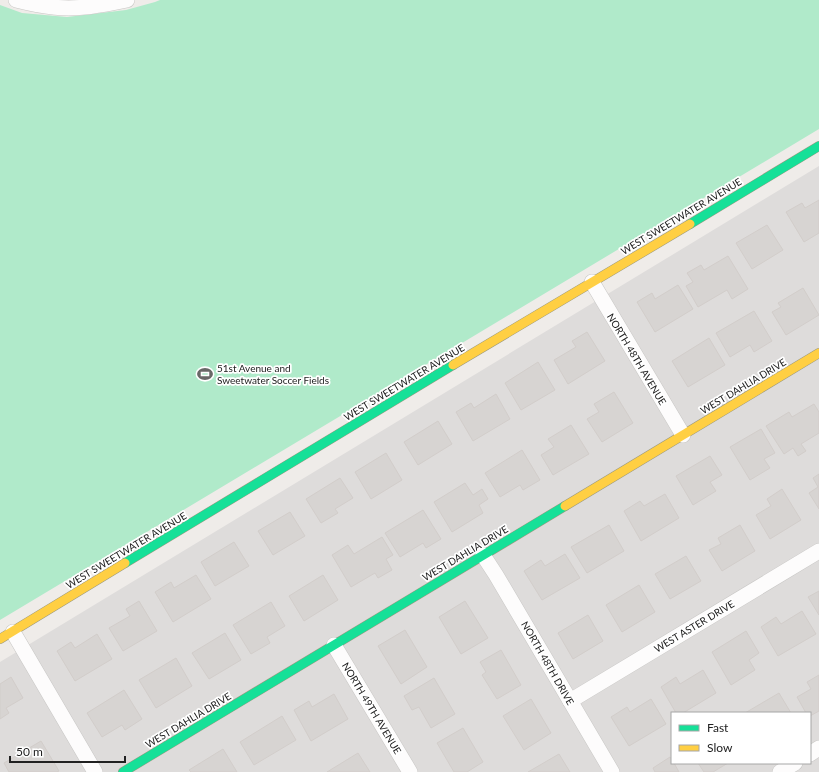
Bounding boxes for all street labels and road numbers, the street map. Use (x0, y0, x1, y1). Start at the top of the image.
street label: WEST SWEETWATER AVENUE (618, 175, 744, 257)
street label: NORTH 48TH AVENUE (605, 311, 669, 407)
street label: WEST SWEETWATER AVENUE (341, 341, 467, 423)
street label: WEST DAHLIA DRIVE (698, 356, 788, 416)
street label: WEST SWEETWATER AVENUE (63, 509, 189, 591)
street label: WEST DAHLIA DRIVE (420, 523, 510, 583)
street label: WEST ASTER DRIVE (652, 597, 736, 655)
street label: NORTH 48TH DRIVE (519, 619, 577, 707)
street label: NORTH 49TH AVENUE (340, 660, 404, 756)
street label: WEST DAHLIA DRIVE (143, 690, 233, 750)

